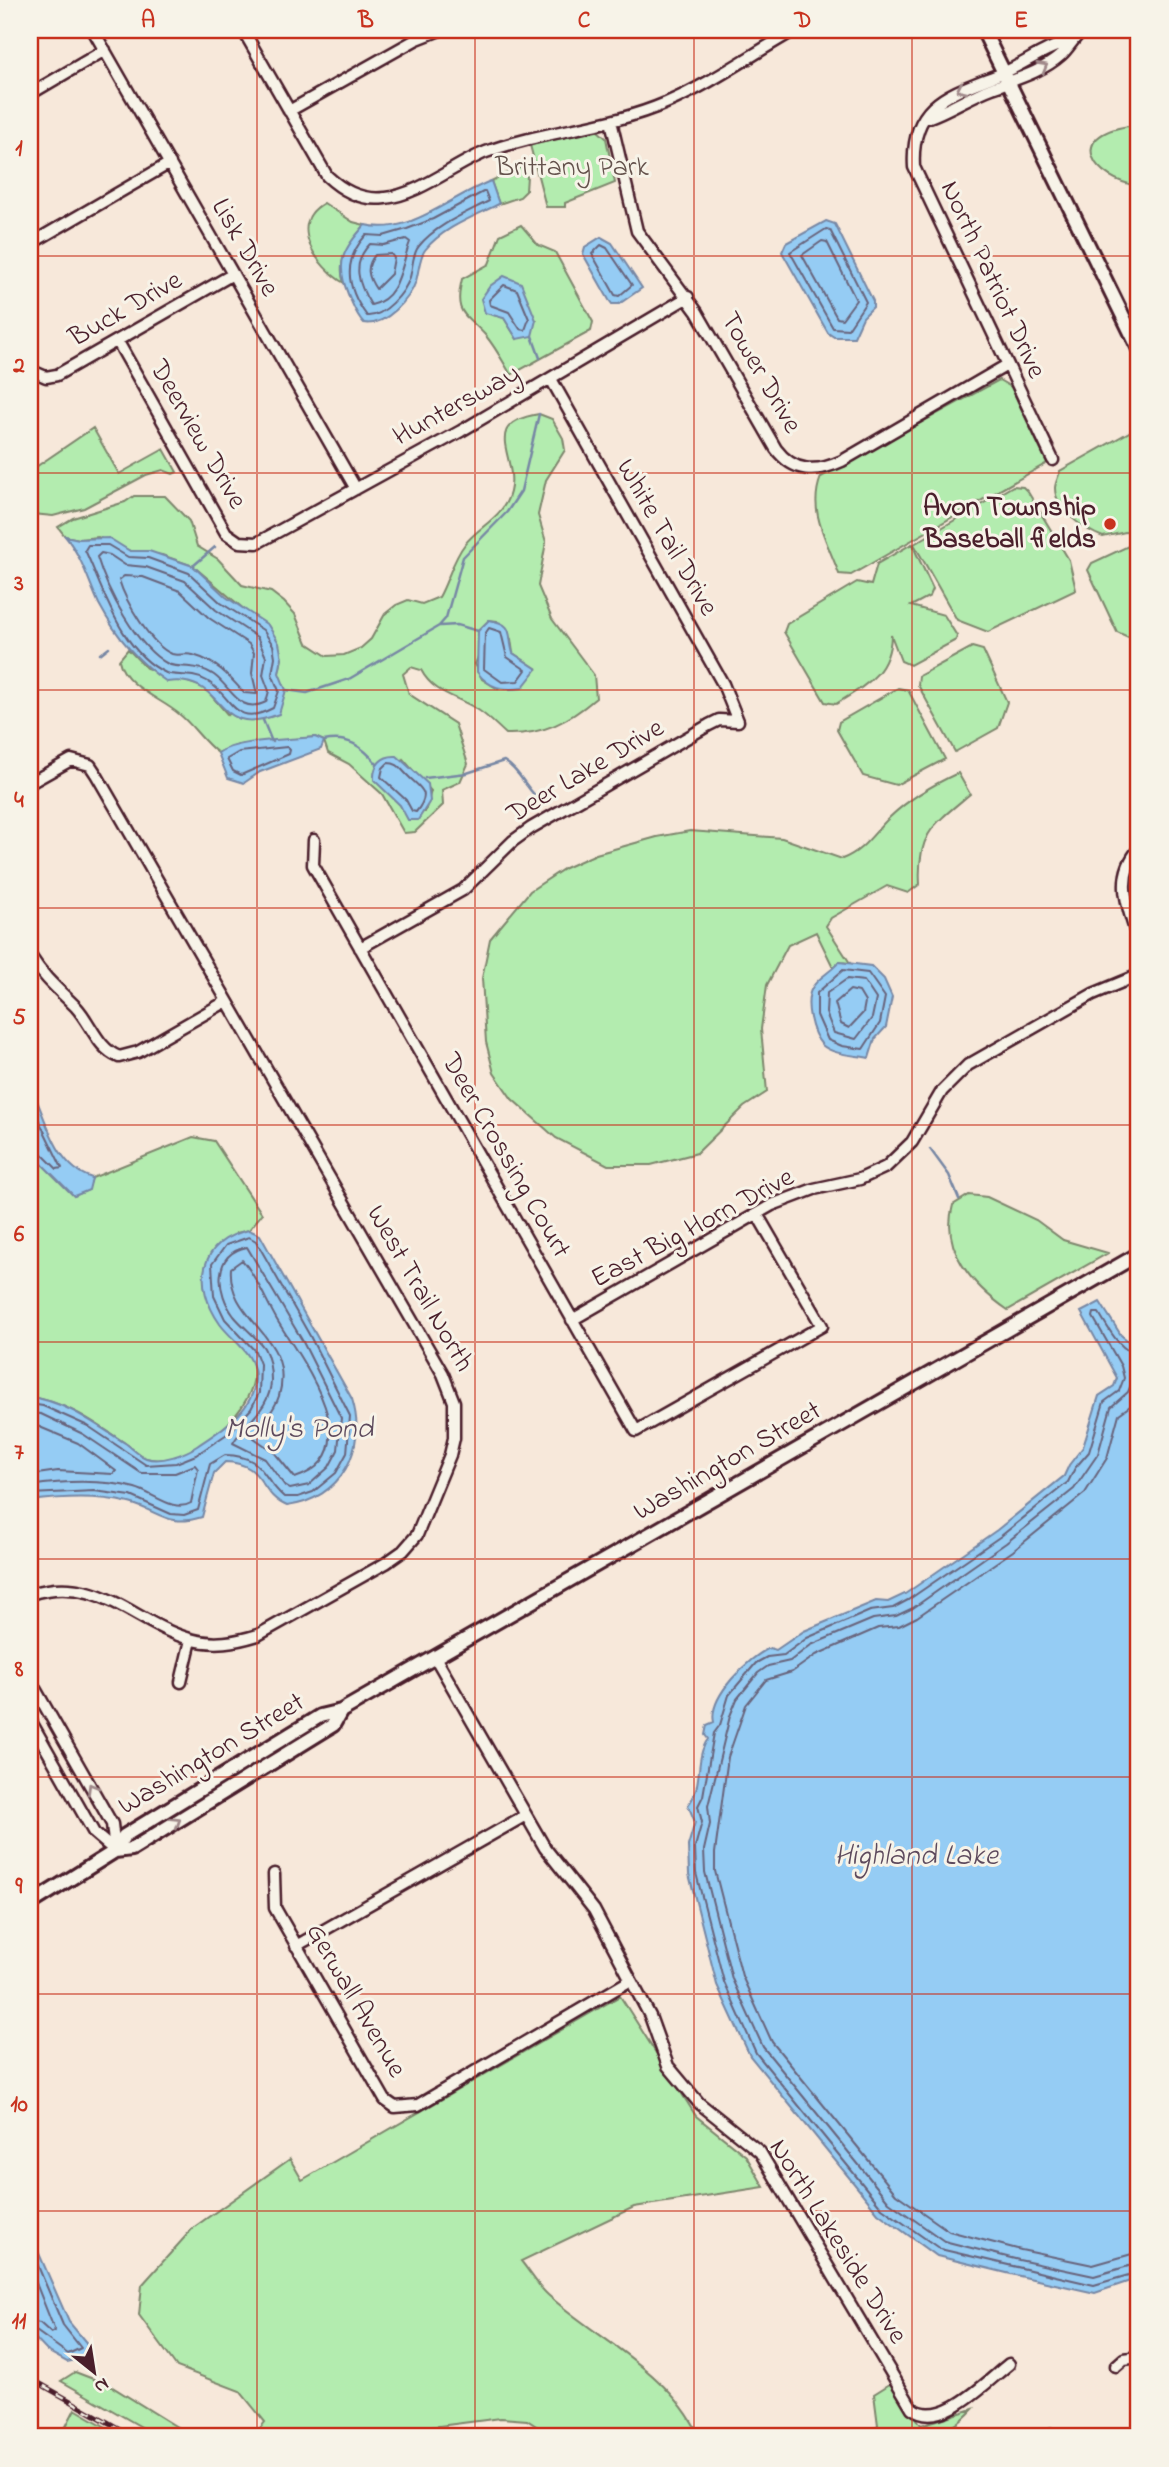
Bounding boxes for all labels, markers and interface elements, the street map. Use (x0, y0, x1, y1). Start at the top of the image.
text: A (141, 5, 155, 38)
text: B (357, 5, 374, 38)
text: C (578, 5, 591, 38)
text: D (794, 5, 811, 38)
text: E (1014, 5, 1028, 38)
one-way arrow (1035, 62, 1048, 75)
one-way arrow (956, 81, 968, 95)
text: 1 (15, 133, 23, 166)
park label: Brittany Park (494, 148, 649, 189)
street label: North Patriot Drive (928, 174, 1056, 386)
street label: Lisk Drive (199, 191, 289, 305)
street label: Buck Drive (61, 261, 191, 359)
street label: Tower Drive (709, 304, 812, 442)
text: 2 (12, 350, 25, 383)
street label: Deerview Drive (137, 352, 257, 518)
street label: Huntersway (386, 354, 528, 458)
street label: White Tail Drive (604, 452, 728, 625)
place label: Avon Township Baseball fields (922, 488, 1096, 561)
marker: Avon Township Baseball fields (1102, 516, 1118, 532)
text: 3 (13, 568, 24, 601)
street label: Deer Lake Drive (499, 709, 673, 836)
text: 4 (14, 785, 24, 818)
text: 5 (12, 1002, 26, 1035)
street label: Deer Crossing Court (429, 1045, 580, 1266)
street label: East Big Horn Drive (584, 1158, 802, 1300)
street label: West Trail North (355, 1198, 483, 1380)
text: 6 (14, 1219, 25, 1252)
street label: Washington Street (626, 1391, 830, 1533)
water label: Molly's Pond (225, 1408, 374, 1452)
text: 7 (14, 1437, 24, 1470)
text: 8 (14, 1654, 24, 1687)
street label: Washington Street (111, 1683, 313, 1827)
one-way arrow (87, 1783, 100, 1796)
one-way arrow (168, 1817, 181, 1830)
water label: Highland Lake (834, 1835, 999, 1879)
text: 9 (15, 1871, 24, 1904)
street label: Gerwall Avenue (294, 1916, 416, 2086)
text: 10 (10, 2089, 28, 2122)
street label: North Lakeside Drive (757, 2131, 917, 2353)
text: 11 (12, 2306, 27, 2339)
north arrow (60, 2338, 130, 2408)
text: N (89, 2370, 114, 2400)

